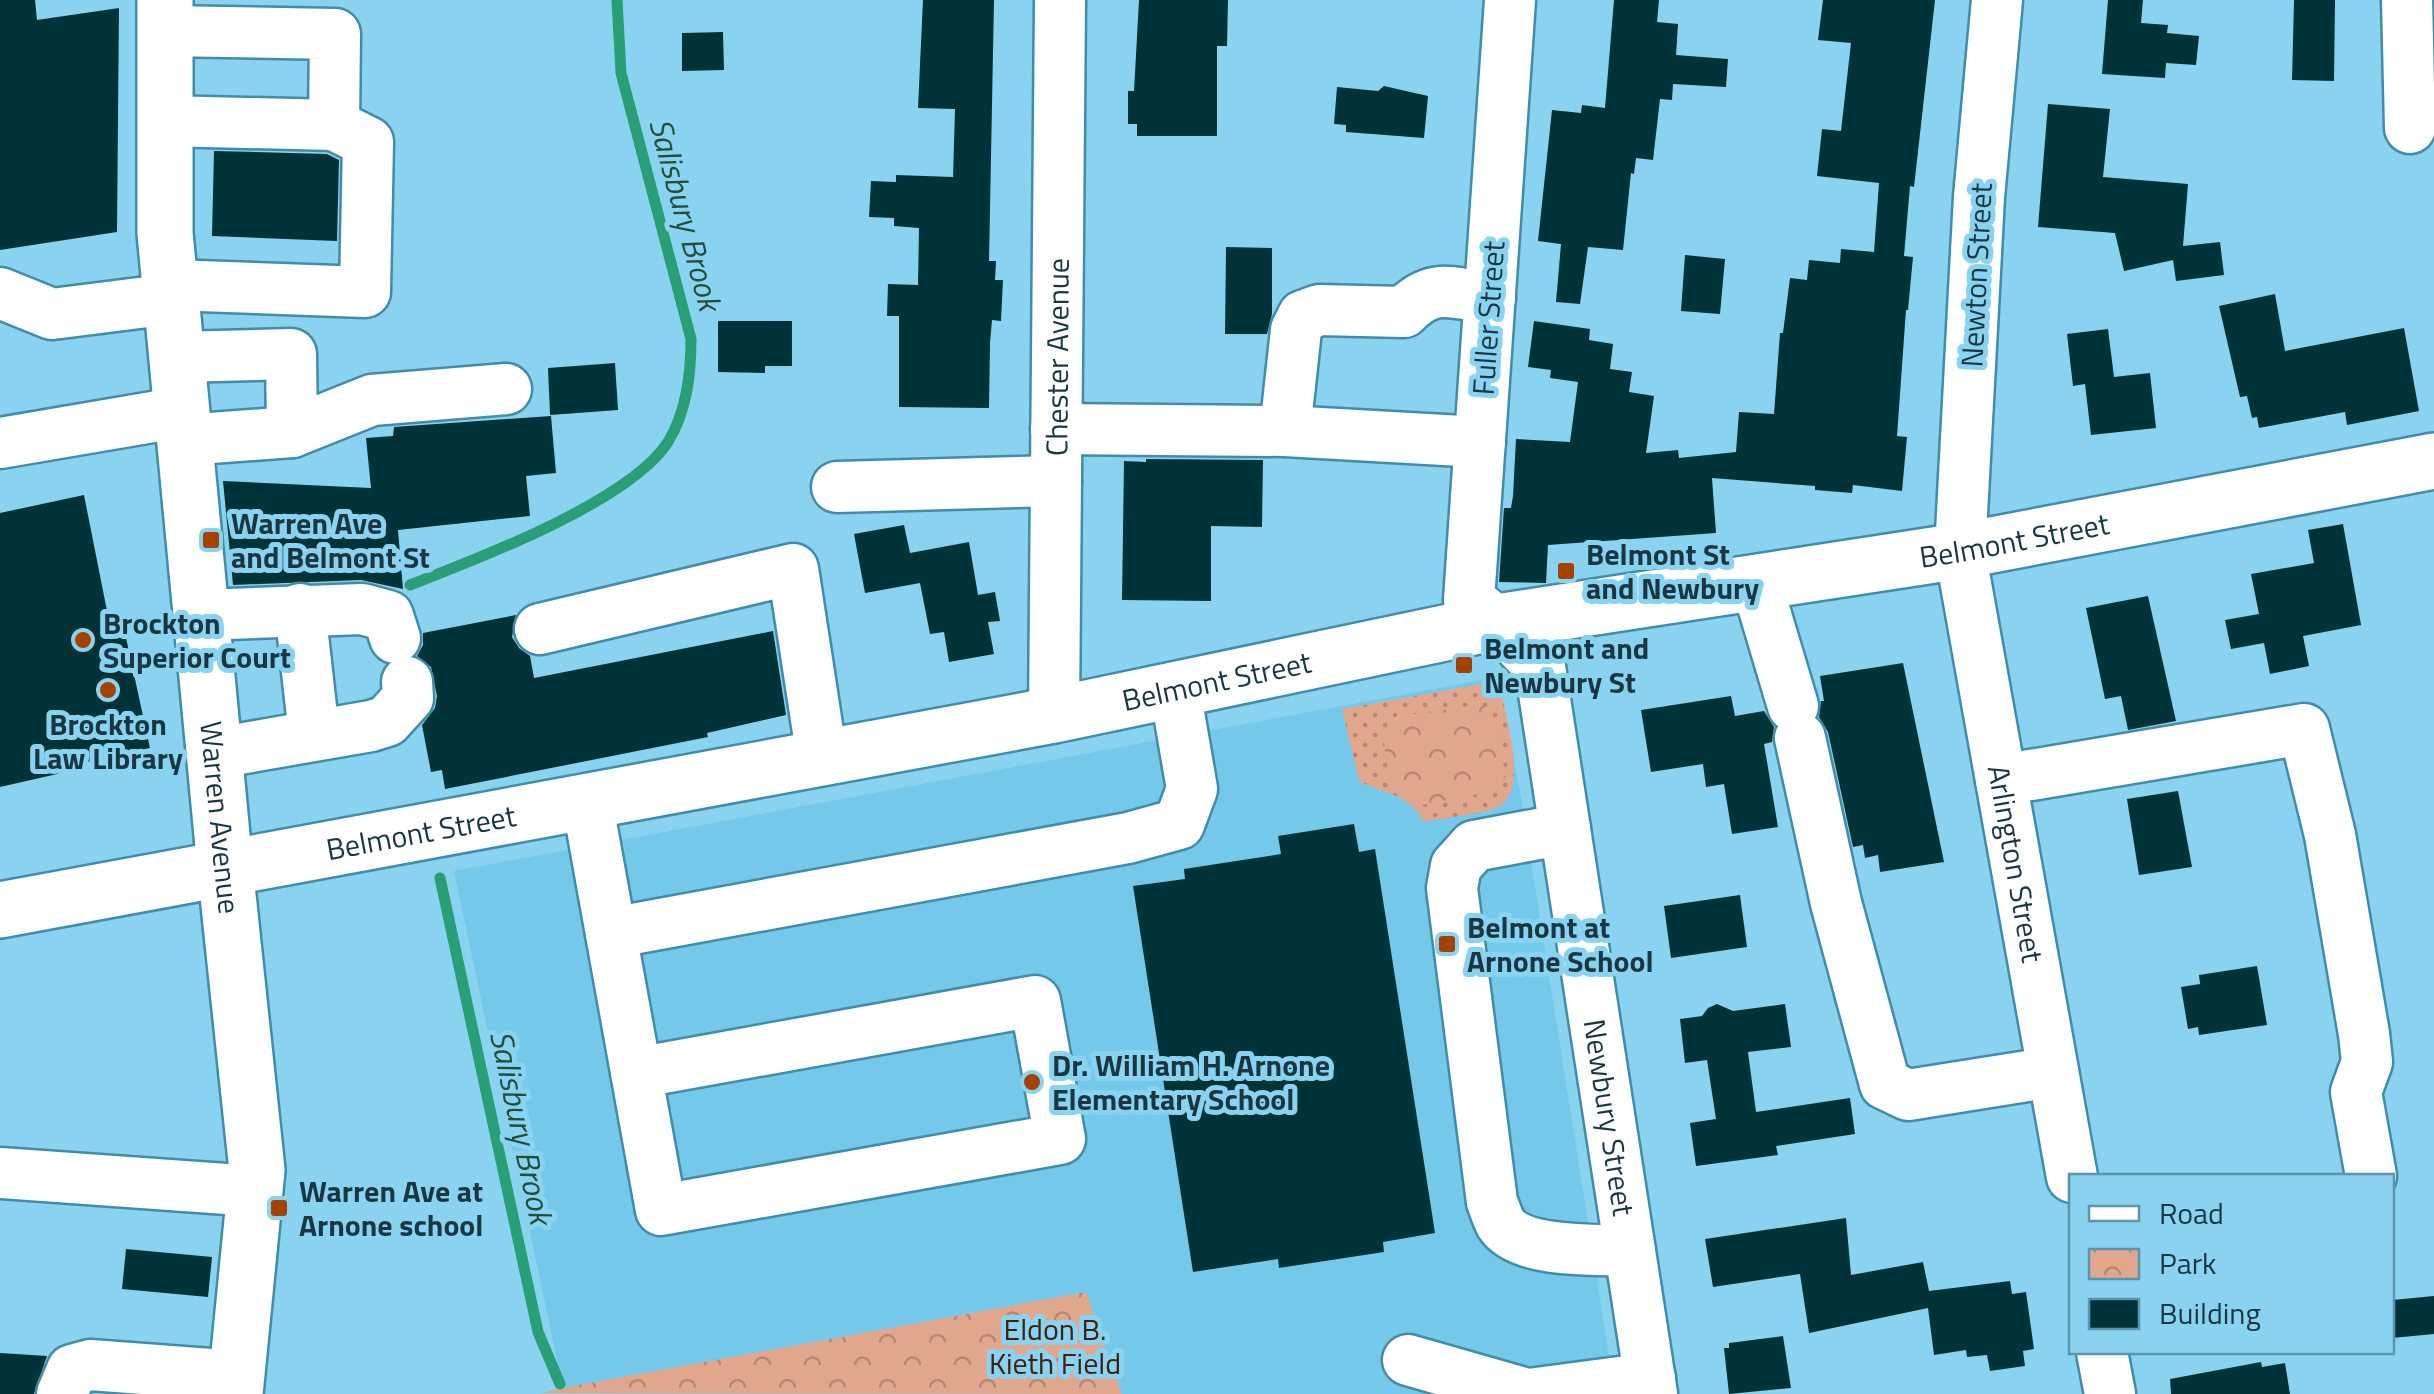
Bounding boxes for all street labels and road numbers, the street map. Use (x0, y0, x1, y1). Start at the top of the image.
street label: Newton Street (1948, 181, 2004, 368)
street label: Fuller Street (1460, 239, 1516, 397)
street label: Chester Avenue (1033, 258, 1081, 456)
street label: Belmont Street (1916, 500, 2113, 580)
street label: Belmont Street (1118, 639, 1316, 723)
street label: Warren Avenue (188, 719, 253, 916)
street label: Arlington Street (1976, 761, 2056, 967)
street label: Belmont Street (322, 792, 520, 872)
street label: Newbury Street (1572, 1016, 1647, 1220)

